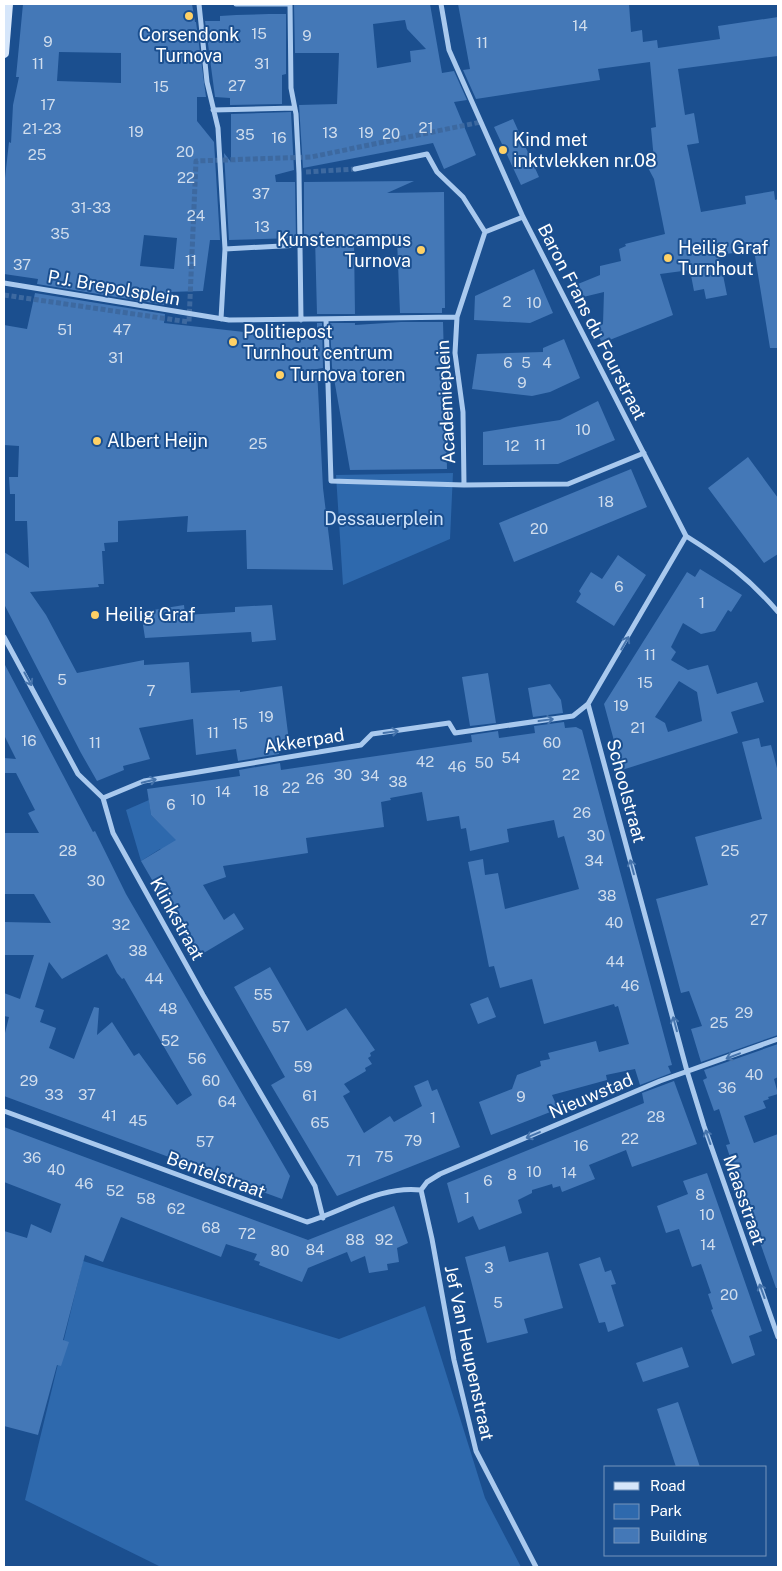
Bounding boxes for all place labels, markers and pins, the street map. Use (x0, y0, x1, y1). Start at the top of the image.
marker: Corsendonk Turnova (183, 10, 195, 22)
place label: Corsendonk Turnova (139, 24, 239, 66)
place label: Kind met inktvlekken nr.08 (513, 129, 657, 171)
marker: Kind met inktvlekken nr.08 (497, 144, 509, 156)
place label: Kunstencampus Turnova (277, 229, 411, 271)
place label: Heilig Graf Turnhout (678, 237, 769, 279)
marker: Kunstencampus Turnova (415, 244, 427, 256)
marker: Heilig Graf Turnhout (662, 252, 674, 264)
place label: Politiepost Turnhout centrum (243, 321, 393, 363)
marker: Politiepost Turnhout centrum (227, 336, 239, 348)
place label: Turnova toren (290, 364, 405, 385)
marker: Turnova toren (274, 369, 286, 381)
place label: Albert Heijn (107, 430, 208, 451)
marker: Albert Heijn (91, 435, 103, 447)
place label: Heilig Graf (105, 604, 196, 625)
marker: Heilig Graf (89, 609, 101, 621)

